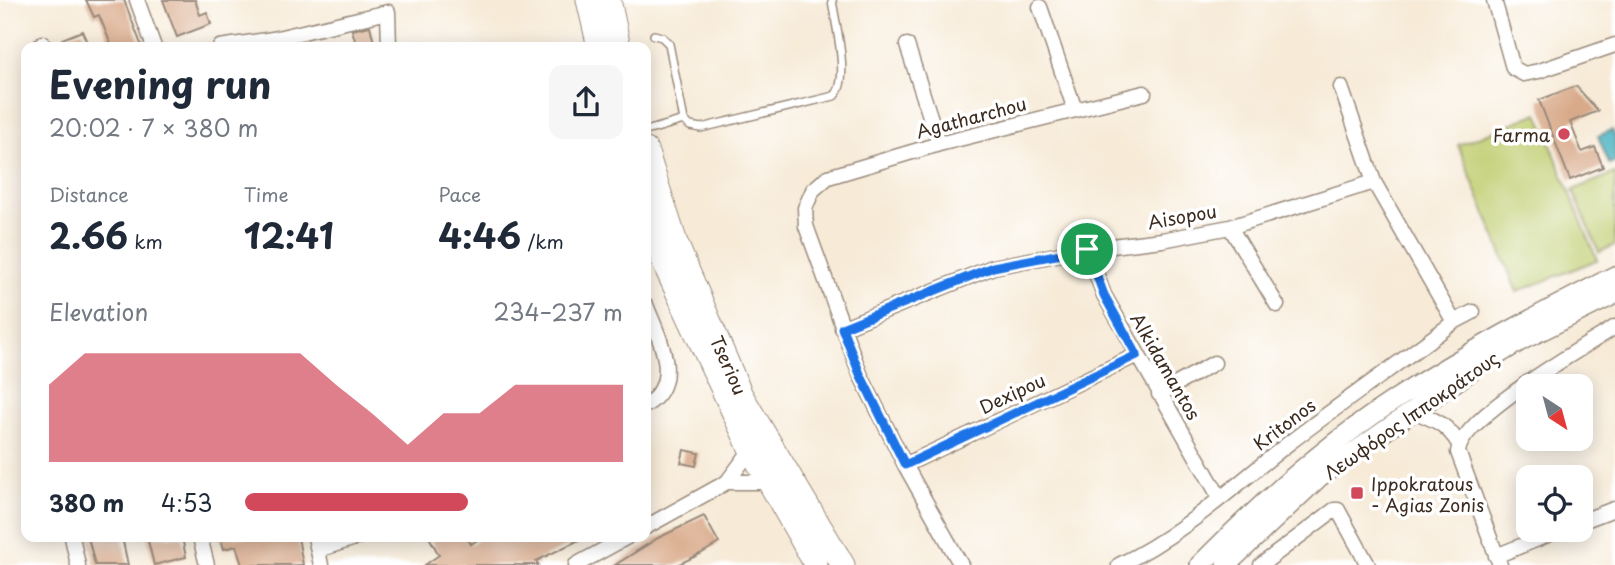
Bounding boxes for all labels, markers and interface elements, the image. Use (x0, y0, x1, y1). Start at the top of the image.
text: Evening run (49, 55, 271, 112)
button: share (549, 65, 623, 139)
street label: Agatharchou (913, 89, 1029, 145)
text: 20:02 · 7 × 380 m (49, 110, 259, 145)
place label: Farma (1493, 121, 1551, 148)
marker: Farma (1556, 126, 1572, 142)
text: Distance (49, 180, 129, 208)
text: Time (244, 180, 289, 208)
text: Pace (438, 180, 481, 208)
street label: Aisopou (1145, 197, 1219, 235)
text: 2.66 (49, 208, 128, 261)
text: 12:41 (244, 208, 334, 261)
text: 4:46 (438, 208, 521, 261)
pin (1057, 219, 1117, 279)
text: km (128, 227, 163, 255)
text: /km (521, 227, 564, 255)
icon: arrive (1068, 230, 1106, 268)
text: Elevation (49, 294, 148, 329)
text: 234–237 m (493, 294, 623, 329)
street label: Alkidamantos (1124, 308, 1208, 424)
street label: Tseriou (704, 331, 754, 399)
street label: Λεωφόρος Ιπποκράτους (1318, 344, 1504, 486)
street label: Dexipou (975, 366, 1049, 420)
north arrow (1516, 374, 1592, 452)
map controls (1516, 374, 1593, 542)
street label: Kritonos (1247, 392, 1321, 456)
button: locate (1516, 465, 1593, 542)
place label: Ippokratous - Agias Zonis (1371, 470, 1484, 518)
text: 380 m (49, 485, 124, 520)
text: 4:53 (161, 485, 212, 520)
marker: Ippokratous - Agias Zonis (1349, 485, 1365, 501)

